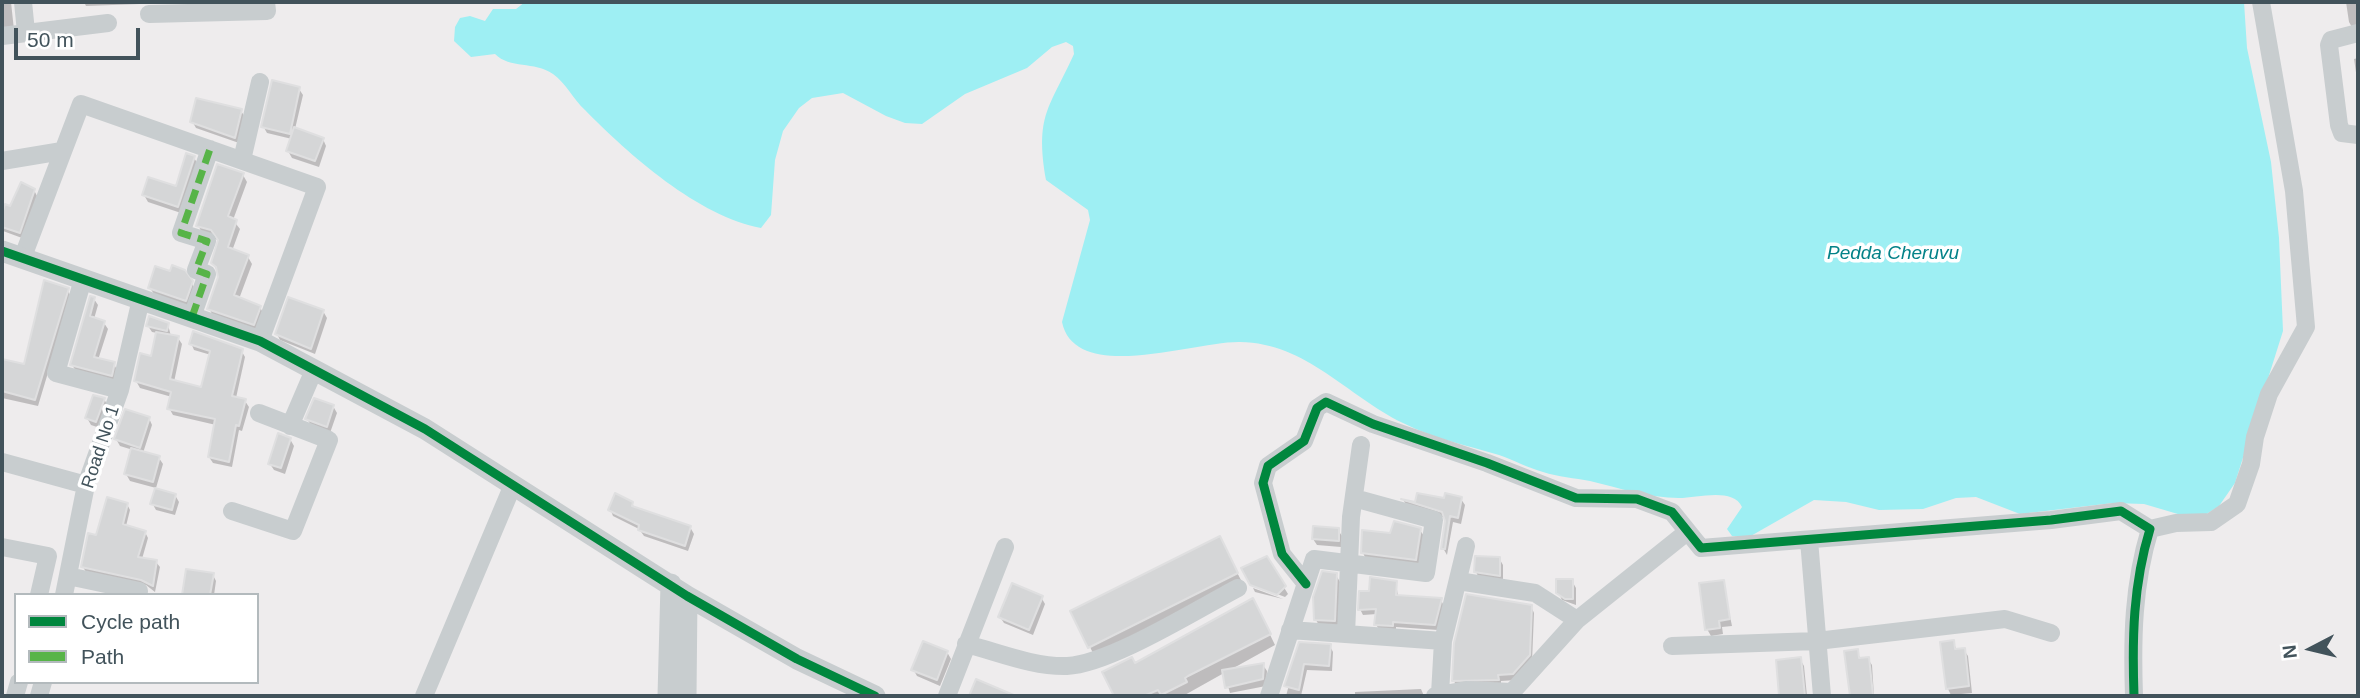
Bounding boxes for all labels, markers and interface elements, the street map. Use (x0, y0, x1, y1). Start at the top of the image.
scale bar (18, 14, 144, 58)
text: 50 m (27, 28, 74, 51)
water label: Pedda Cheruvu (1827, 243, 1959, 265)
street label: Road No 1 (77, 403, 125, 491)
legend (14, 593, 259, 684)
text: Cycle path (81, 610, 180, 633)
north arrow (2276, 614, 2346, 684)
text: N (2278, 644, 2301, 660)
text: Path (81, 645, 124, 668)

